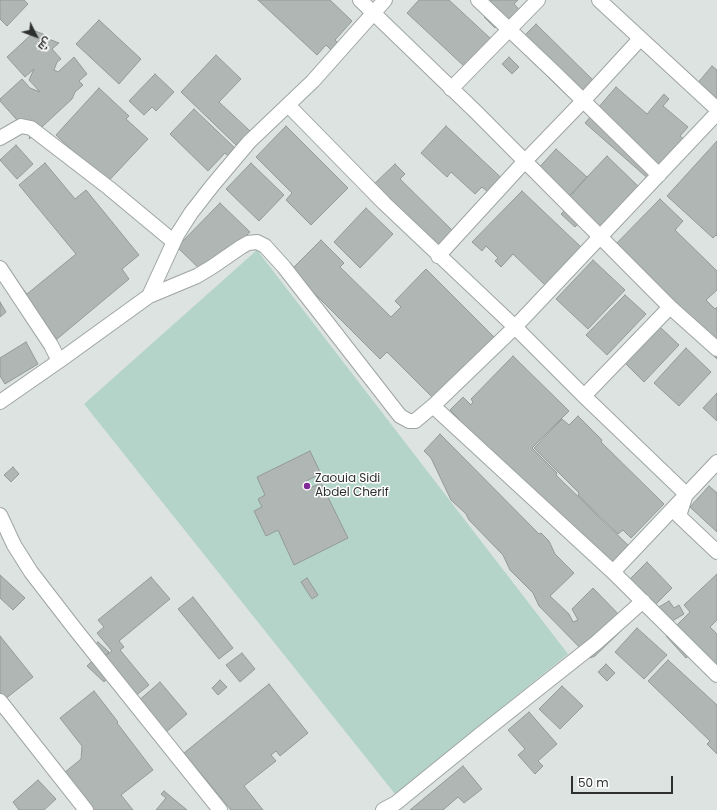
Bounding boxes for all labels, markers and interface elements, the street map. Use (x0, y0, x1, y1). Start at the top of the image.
north arrow (16, 16, 56, 56)
text: ش (34, 33, 56, 55)
place label: Zaouia Sidi Abdel Cherif (315, 472, 389, 500)
marker: Zaouia Sidi Abdel Cherif (302, 481, 312, 491)
scale bar (573, 768, 675, 794)
text: 50 m (578, 774, 609, 791)

